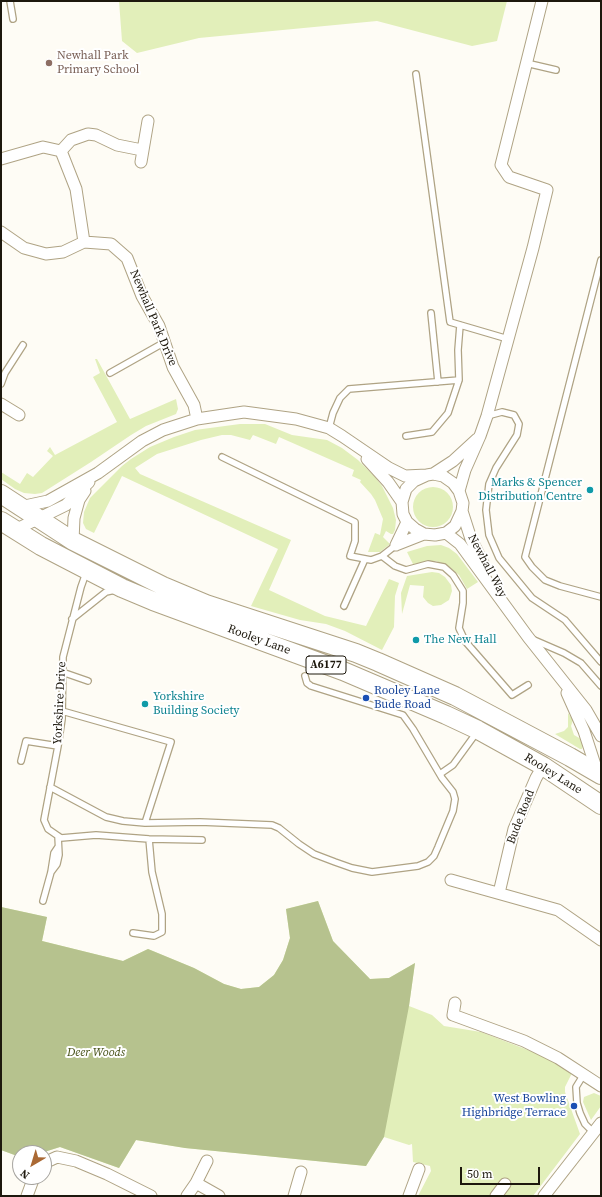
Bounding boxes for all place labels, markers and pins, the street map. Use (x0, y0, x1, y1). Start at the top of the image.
place label: Newhall Park Primary School (57, 49, 139, 77)
marker: Newhall Park Primary School (44, 58, 54, 68)
place label: Marks & Spencer Distribution Centre (478, 476, 582, 504)
marker: Marks & Spencer Distribution Centre (585, 485, 595, 495)
place label: The New Hall (424, 633, 496, 647)
marker: The New Hall (411, 635, 421, 645)
place label: Rooley Lane Bude Road (374, 684, 440, 712)
place label: Yorkshire Building Society (153, 690, 239, 718)
marker: Rooley Lane Bude Road (361, 693, 371, 703)
marker: Yorkshire Building Society (140, 699, 150, 709)
place label: West Bowling Highbridge Terrace (462, 1092, 566, 1120)
marker: West Bowling Highbridge Terrace (569, 1101, 579, 1111)

